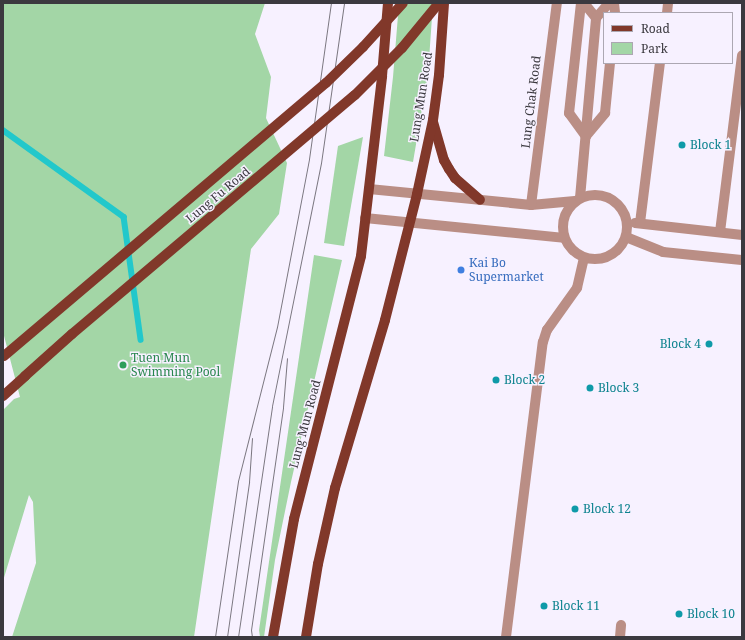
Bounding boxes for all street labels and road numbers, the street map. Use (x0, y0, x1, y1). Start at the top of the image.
street label: Lung Mun Road (407, 51, 435, 143)
street label: Lung Chak Road (518, 55, 544, 149)
street label: Lung Fu Road (183, 164, 253, 226)
street label: Lung Mun Road (286, 378, 324, 470)

